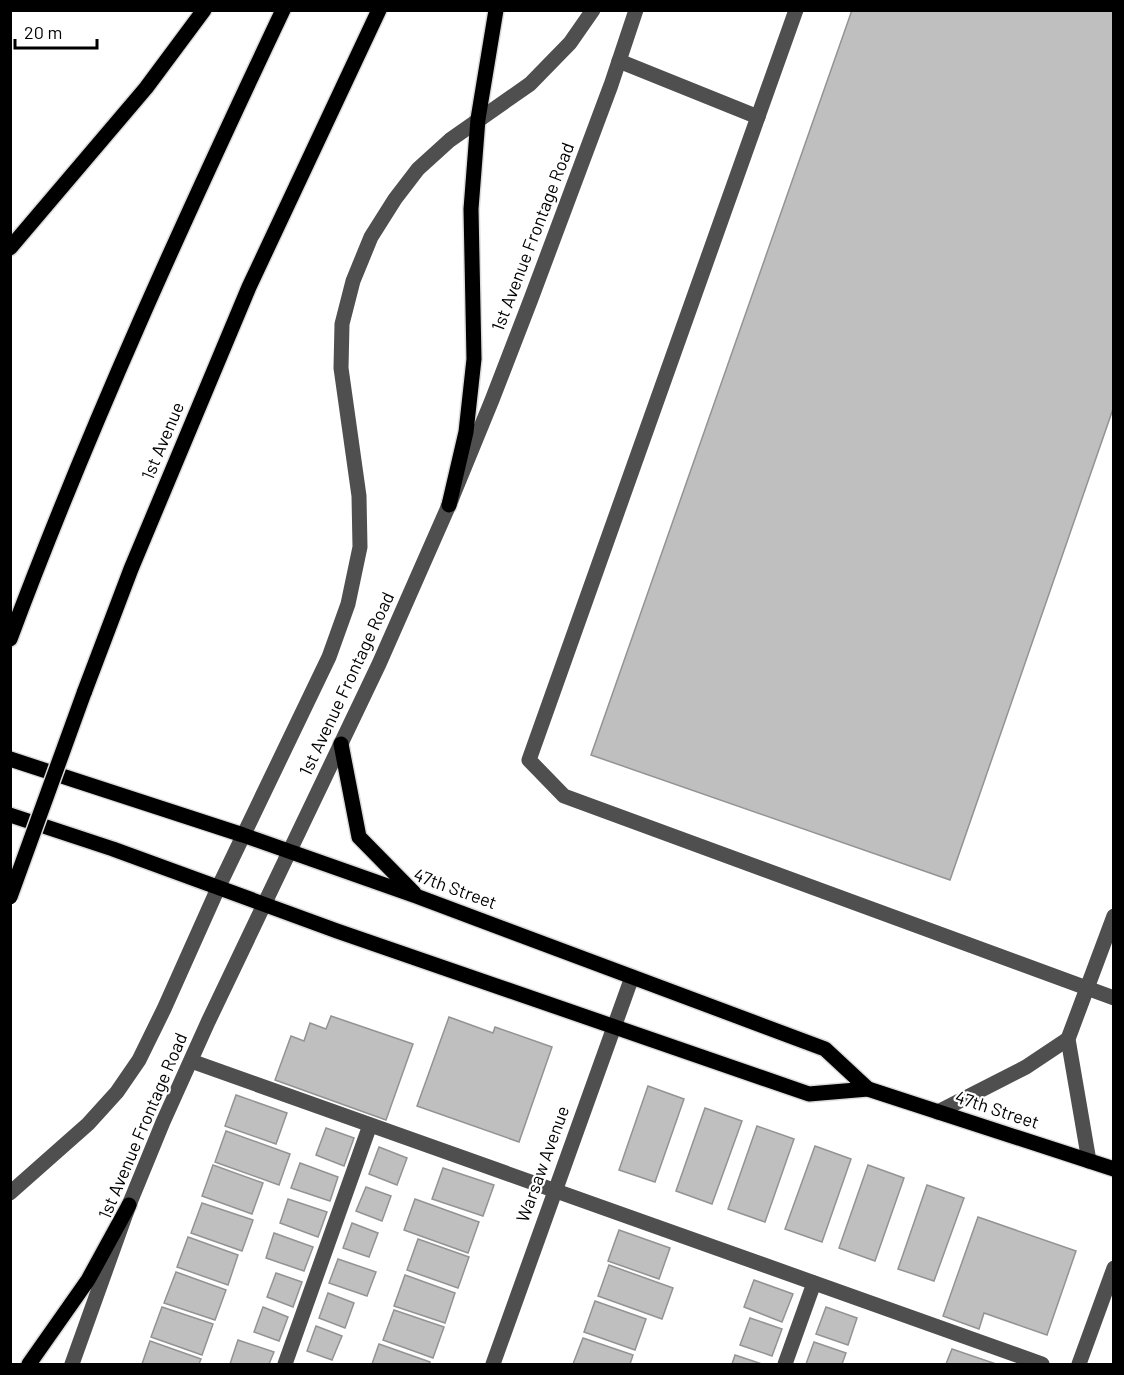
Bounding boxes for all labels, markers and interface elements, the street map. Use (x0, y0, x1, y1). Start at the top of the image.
scale bar (15, 12, 98, 50)
text: 20 m (24, 21, 62, 43)
street label: 1st Avenue Frontage Road (486, 139, 578, 334)
street label: 1st Avenue (136, 398, 188, 483)
street label: 1st Avenue Frontage Road (294, 588, 398, 779)
street label: 47th Street (411, 863, 500, 913)
street label: 1st Avenue Frontage Road (93, 1029, 191, 1222)
street label: 47th Street (953, 1085, 1042, 1133)
street label: Warsaw Avenue (511, 1102, 573, 1225)

